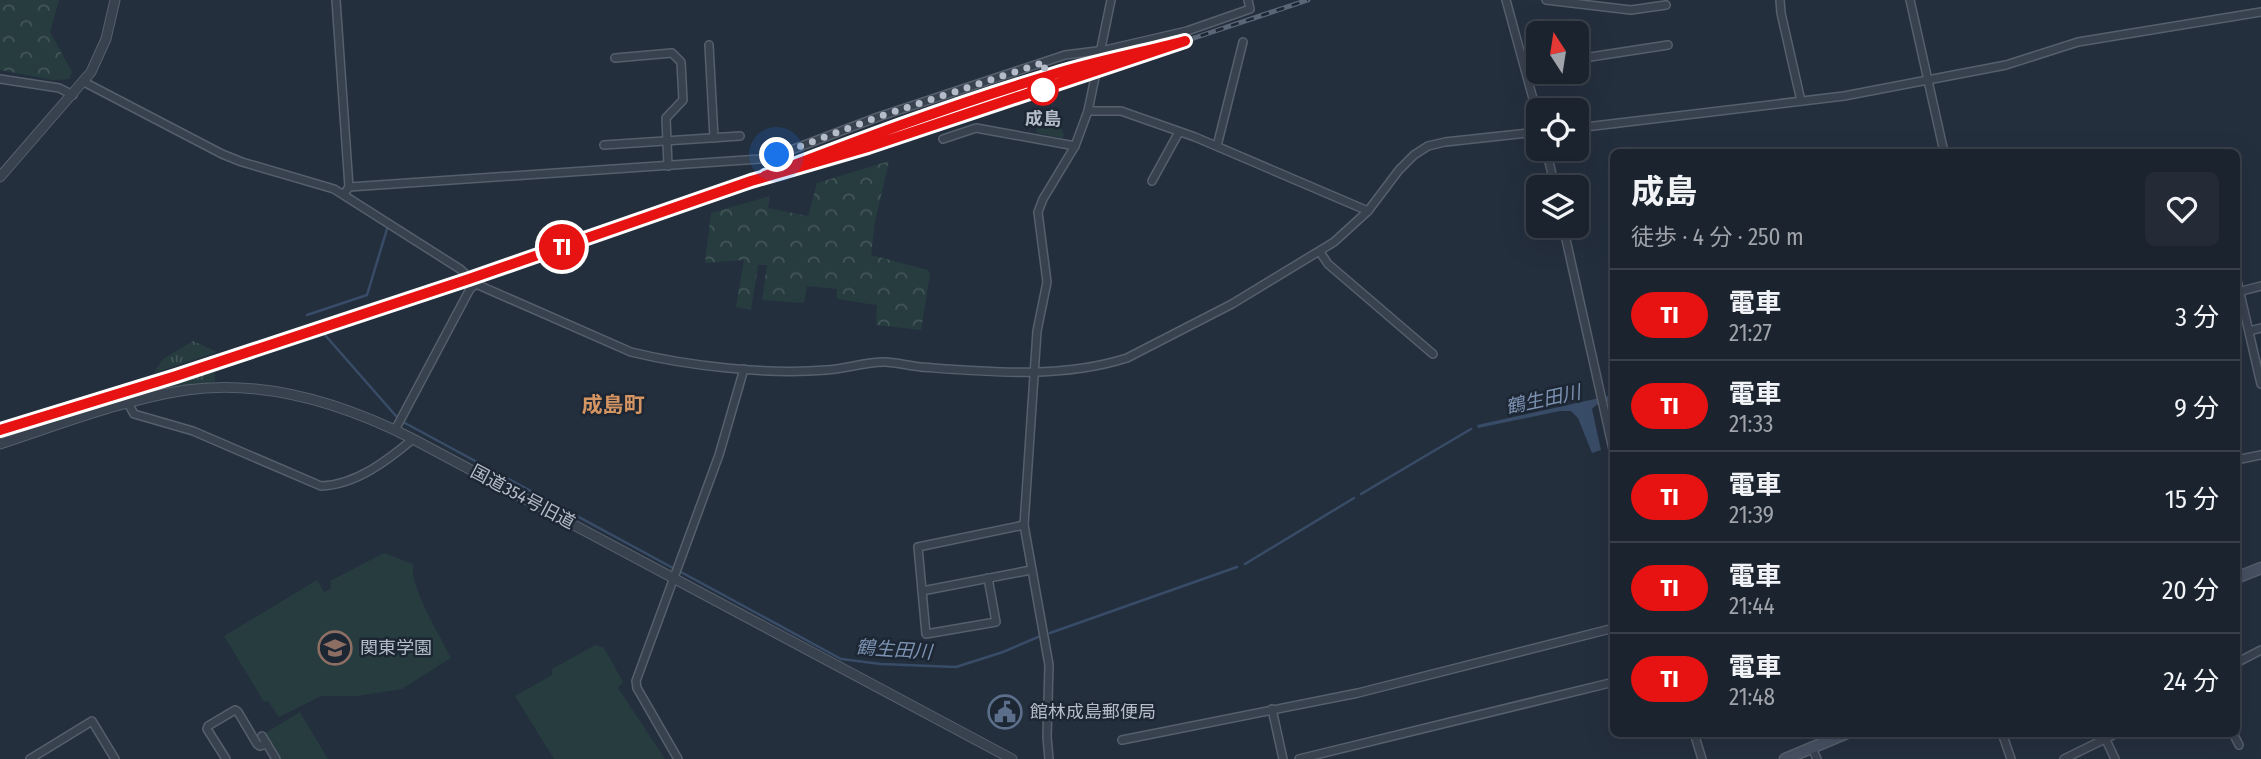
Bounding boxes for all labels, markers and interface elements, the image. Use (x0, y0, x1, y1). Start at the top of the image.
north arrow (1526, 21, 1589, 84)
map controls (1526, 21, 1589, 238)
marker: 成島 (1028, 75, 1058, 105)
button: locate (1526, 98, 1589, 161)
place label: 成島 (1025, 108, 1061, 130)
your location (759, 137, 794, 172)
text: 成島 (1631, 172, 1697, 212)
button: heart (2145, 172, 2219, 246)
button: layers (1526, 175, 1589, 238)
text: 徒歩 · 4 分 · 250 m (1631, 223, 1804, 251)
line badge: TI (530, 224, 594, 270)
text: TI (553, 233, 571, 261)
text: 電車 (1729, 288, 1781, 319)
text: TI (1660, 301, 1679, 329)
text: 3 分 (2175, 302, 2219, 333)
text: 21:27 (1729, 319, 1772, 347)
text: 電車 (1729, 379, 1781, 410)
water label: 鶴生田川 (1504, 380, 1585, 419)
district label: 成島町 (582, 392, 645, 418)
text: TI (1660, 392, 1679, 420)
text: 9 分 (2174, 393, 2219, 424)
text: 21:33 (1729, 410, 1773, 438)
street label: 国道354号旧道 (467, 460, 579, 534)
text: 電車 (1729, 470, 1781, 501)
text: TI (1660, 483, 1679, 511)
text: 15 分 (2165, 484, 2219, 515)
text: 21:39 (1729, 501, 1774, 529)
text: 電車 (1729, 561, 1781, 592)
text: TI (1660, 574, 1679, 602)
text: 20 分 (2162, 575, 2219, 606)
text: 21:44 (1729, 592, 1775, 620)
school or university icon: 関東学園 (316, 629, 354, 667)
water label: 鶴生田川 (855, 635, 935, 664)
place label: 関東学園 (360, 637, 432, 659)
text: 電車 (1729, 652, 1781, 683)
text: TI (1660, 665, 1679, 693)
text: 24 分 (2163, 666, 2219, 697)
text: 21:48 (1729, 683, 1775, 711)
public building icon: 館林成島郵便局 (986, 693, 1024, 731)
place label: 館林成島郵便局 (1030, 701, 1156, 723)

